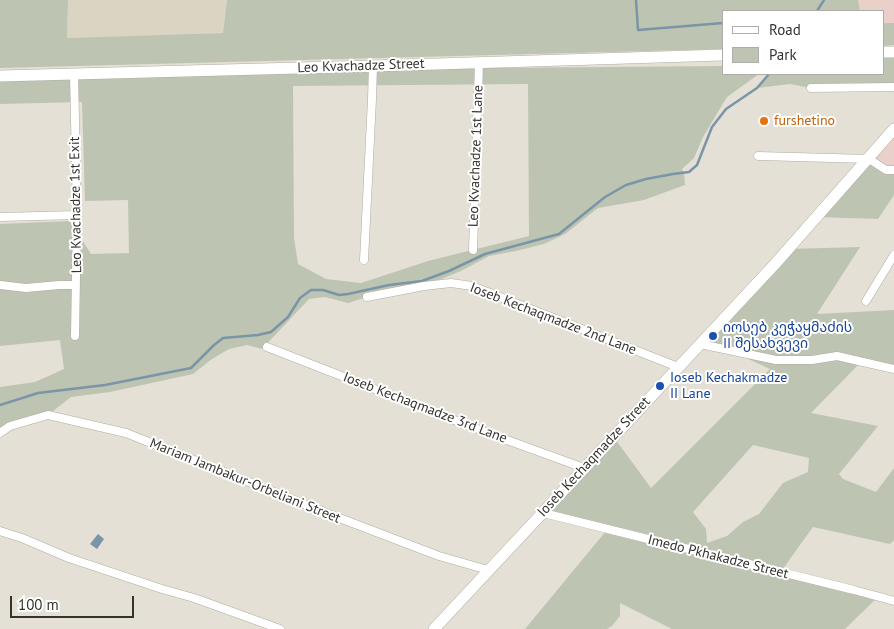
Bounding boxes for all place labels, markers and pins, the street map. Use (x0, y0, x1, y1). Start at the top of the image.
place label: furshetino (774, 113, 835, 129)
marker: furshetino (758, 115, 770, 127)
place label: იოსებ კეჭაყმაძის II შესახვევი (723, 320, 852, 352)
marker: იოსებ კეჭაყმაძის II შესახვევი (707, 330, 719, 342)
place label: Ioseb Kechakmadze II Lane (670, 370, 787, 402)
marker: Ioseb Kechakmadze II Lane (654, 380, 666, 392)

